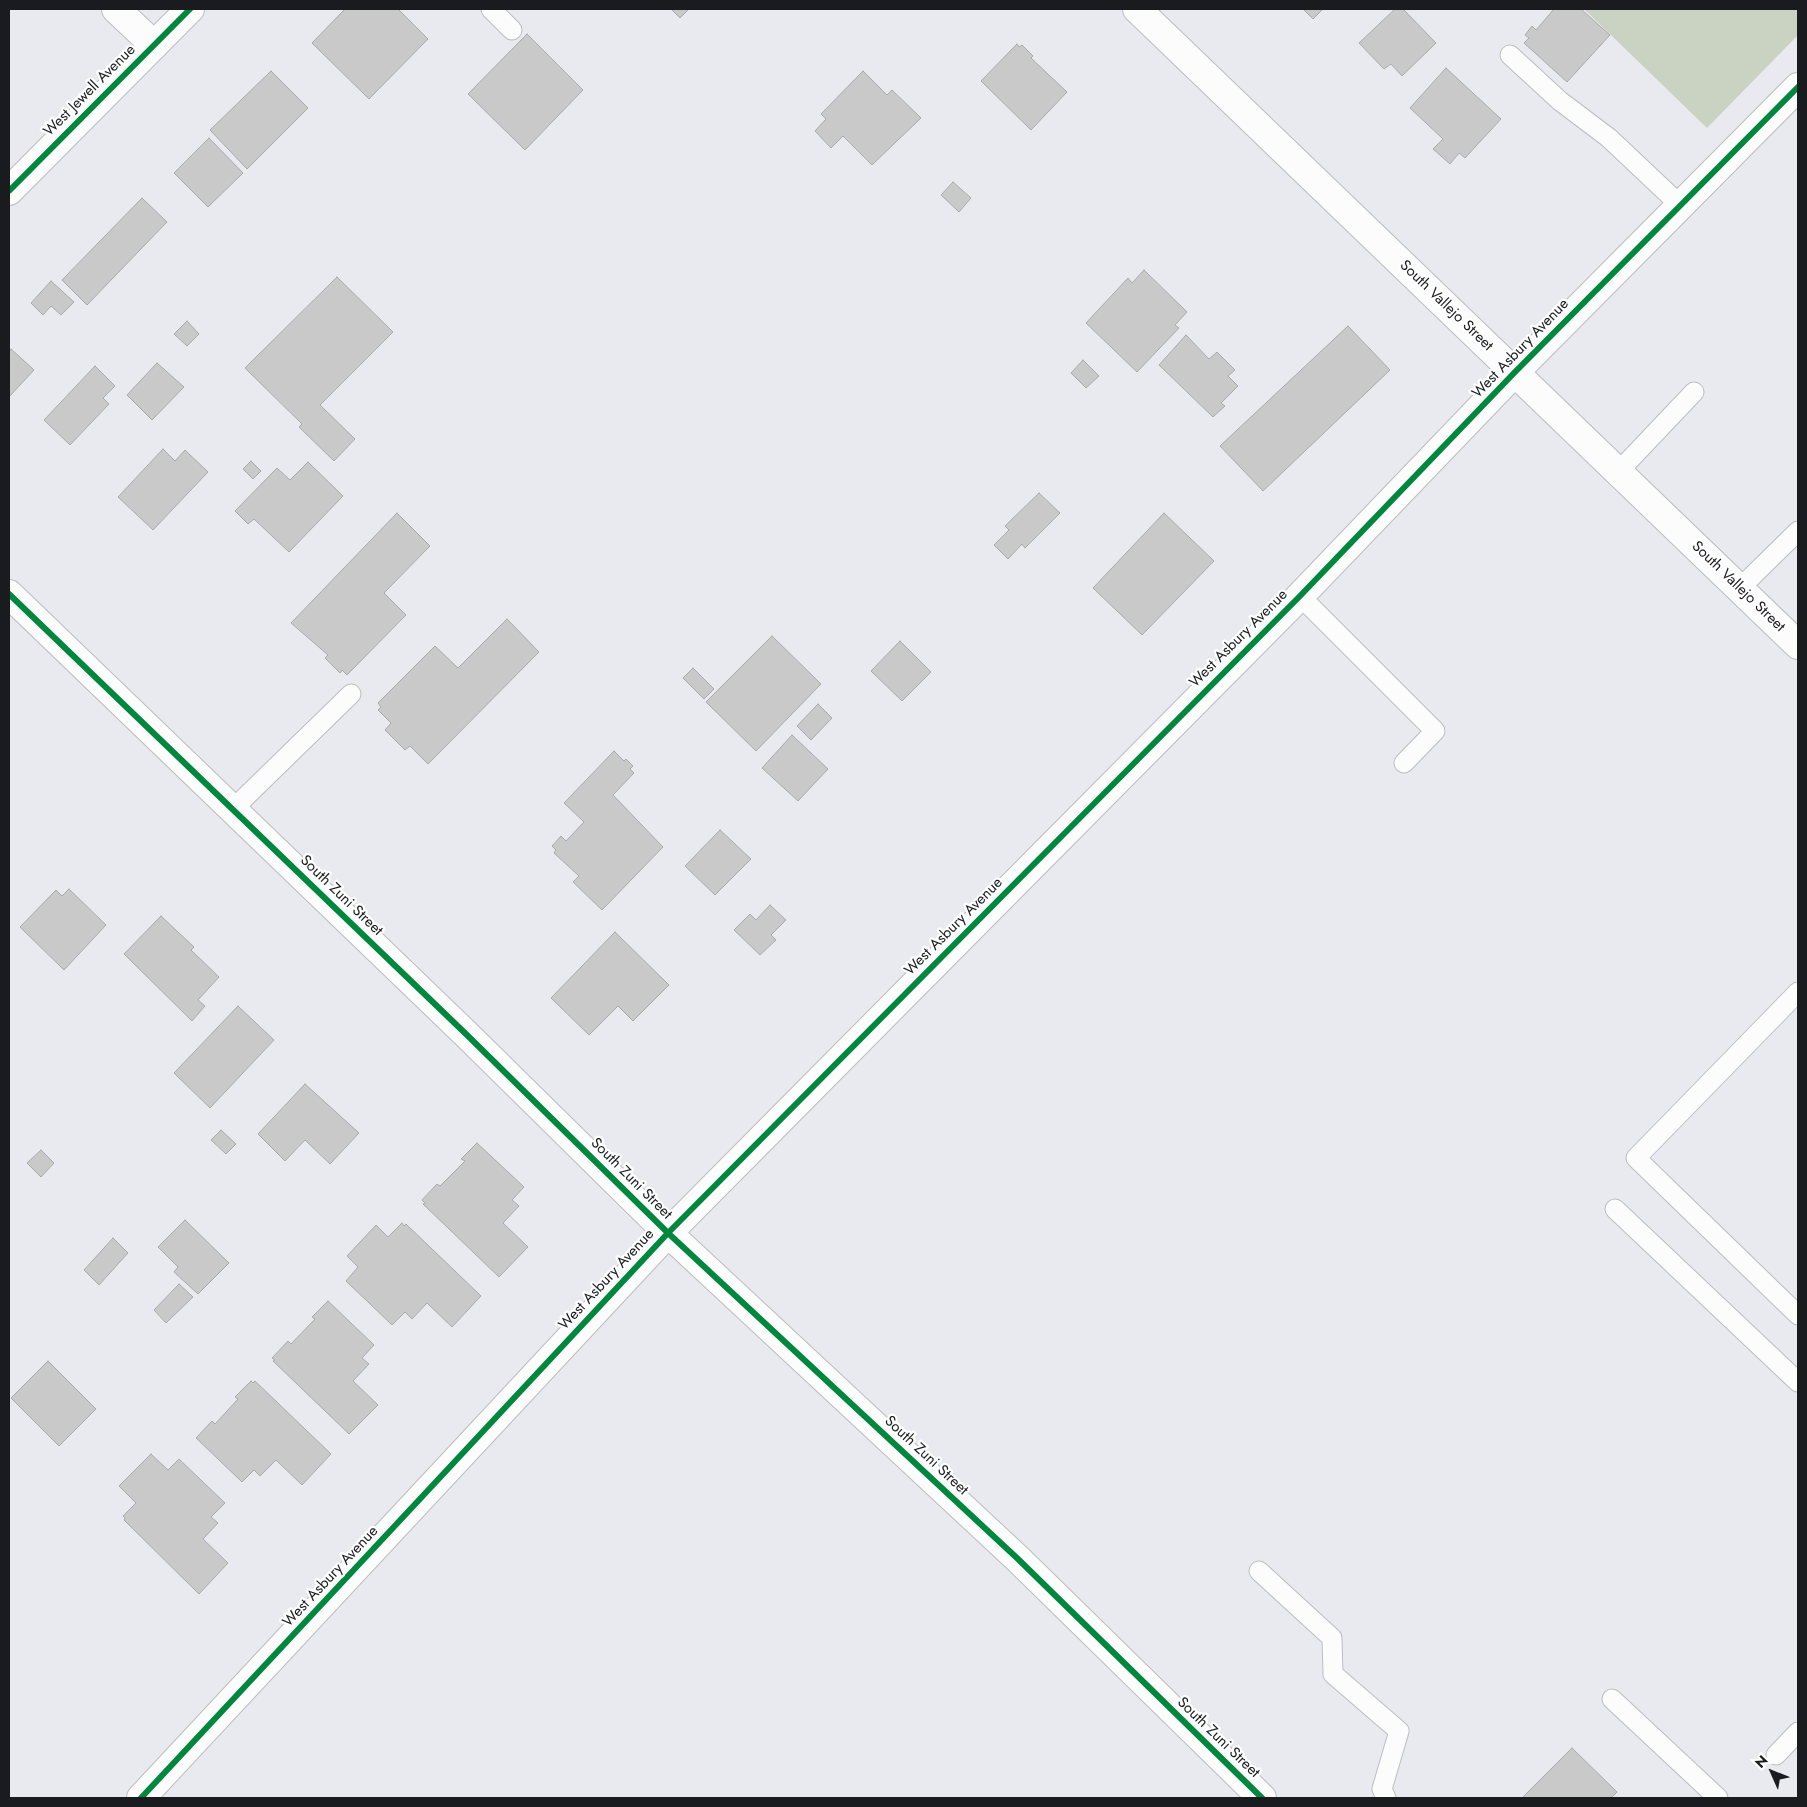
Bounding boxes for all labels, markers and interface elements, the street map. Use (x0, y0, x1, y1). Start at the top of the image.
street label: West Jewell Avenue (40, 41, 140, 141)
street label: South Vallejo Street (1396, 257, 1496, 355)
street label: West Asbury Avenue (1469, 296, 1573, 402)
street label: South Vallejo Street (1688, 538, 1788, 636)
street label: West Asbury Avenue (1186, 586, 1292, 692)
street label: South Zuni Street (296, 852, 386, 940)
street label: West Asbury Avenue (901, 874, 1007, 980)
street label: South Zuni Street (586, 1134, 676, 1224)
street label: West Asbury Avenue (556, 1226, 658, 1334)
street label: South Zuni Street (880, 1413, 972, 1499)
street label: West Asbury Avenue (280, 1523, 382, 1631)
street label: South Zuni Street (1173, 1694, 1263, 1782)
north arrow (1747, 1747, 1797, 1797)
text: N (1750, 1751, 1772, 1773)

